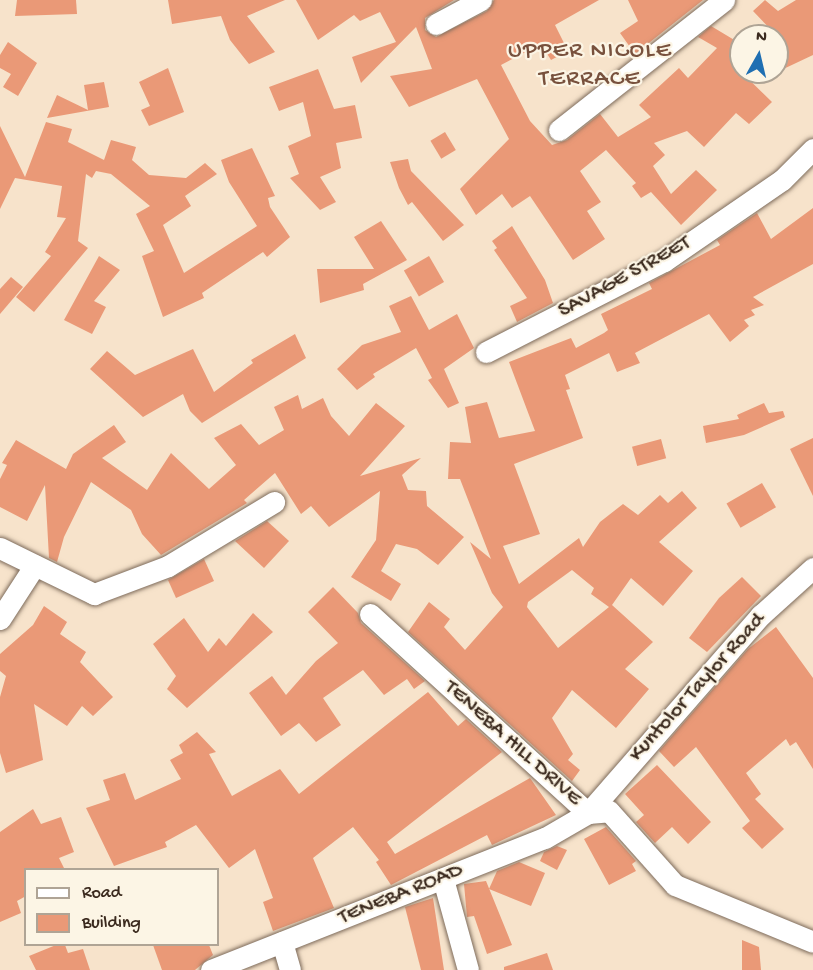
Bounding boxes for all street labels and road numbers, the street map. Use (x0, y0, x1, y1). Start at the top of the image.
street label: SAVAGE STREET (554, 231, 696, 325)
street label: Kuntolor Taylor Road (624, 608, 772, 768)
street label: TENEBA HILL DRIVE (438, 675, 586, 813)
street label: TENEBA ROAD (335, 858, 467, 932)

